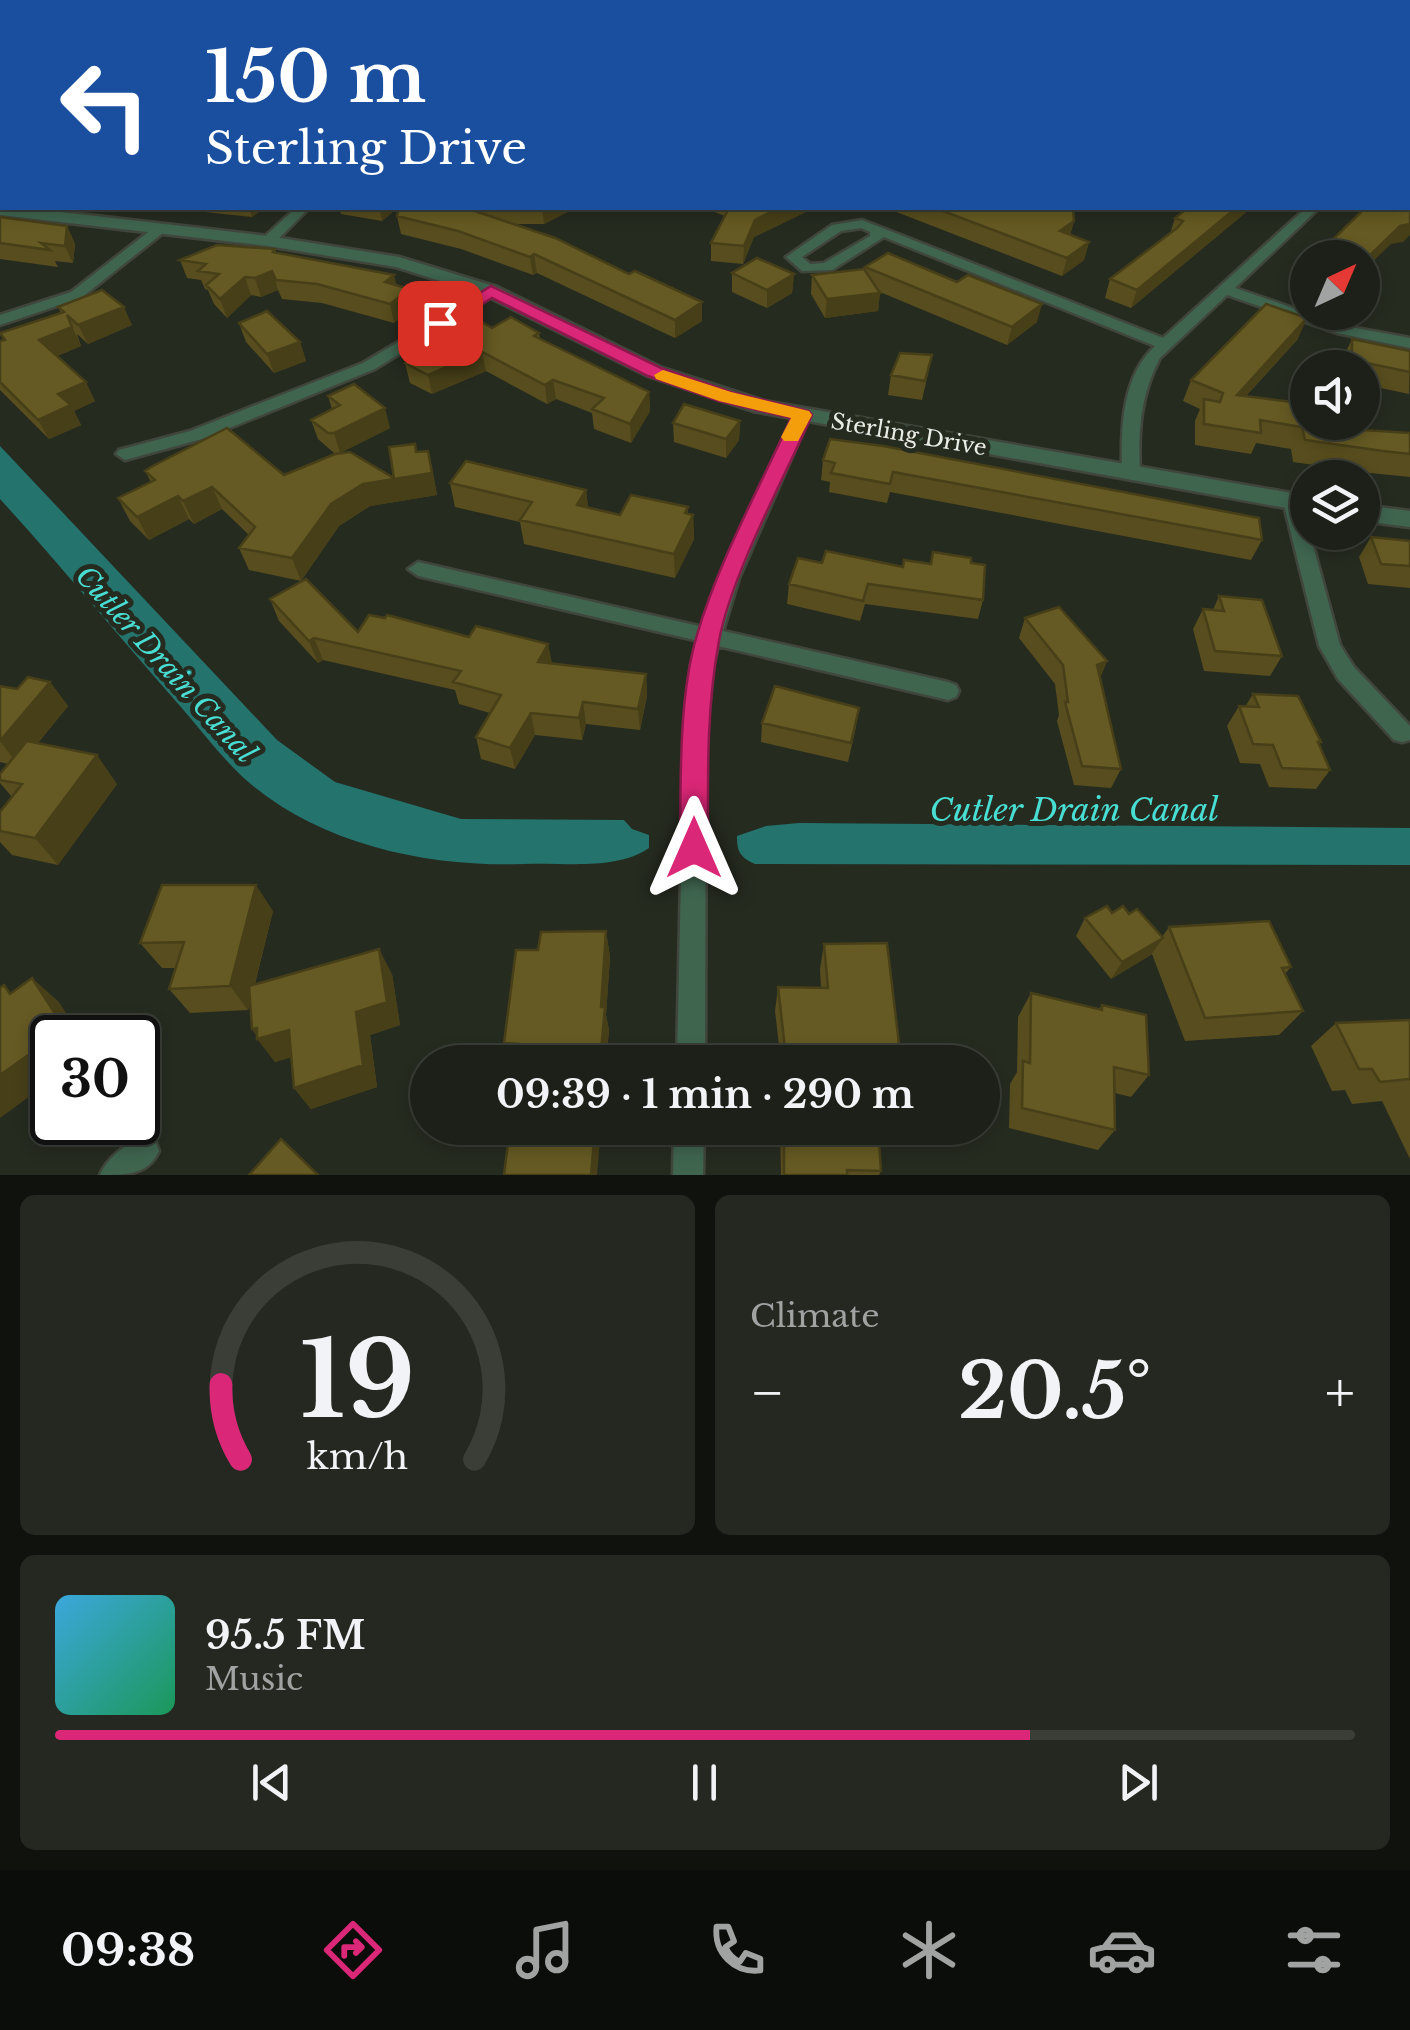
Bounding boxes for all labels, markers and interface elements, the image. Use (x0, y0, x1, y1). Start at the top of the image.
text: 150 m (205, 34, 426, 121)
icon: left (40, 40, 170, 170)
text: Sterling Drive (205, 120, 527, 176)
north arrow (1290, 240, 1380, 330)
map controls (1290, 240, 1380, 550)
pin (398, 281, 483, 366)
icon: arrive (413, 296, 468, 351)
button: sound (1290, 350, 1380, 440)
street label: Sterling Drive (829, 408, 989, 461)
button: layers (1290, 460, 1380, 550)
water label: Cutler Drain Canal (68, 559, 263, 770)
water label: Cutler Drain Canal (929, 790, 1220, 830)
position arrow (642, 796, 746, 900)
speed limit sign: 30 (30, 1015, 160, 1145)
text: 09:39 · 1 min · 290 m (496, 1071, 914, 1118)
text: Climate (750, 1296, 879, 1336)
text: 19 (300, 1316, 415, 1445)
text: 20.5° (958, 1345, 1151, 1438)
text: − (750, 1359, 785, 1427)
text: + (1325, 1359, 1355, 1427)
text: km/h (307, 1434, 408, 1479)
text: 95.5 FM (205, 1612, 366, 1659)
text: Music (205, 1659, 303, 1699)
icon: previous (244, 1755, 299, 1810)
icon: pause (677, 1755, 732, 1810)
icon: next (1111, 1755, 1166, 1810)
icon: directions (318, 1915, 388, 1985)
icon: music (510, 1915, 580, 1985)
icon: phone (702, 1915, 772, 1985)
icon: climate (894, 1915, 964, 1985)
icon: car (1087, 1915, 1157, 1985)
icon: filters (1279, 1915, 1349, 1985)
text: 09:38 (61, 1922, 195, 1978)

